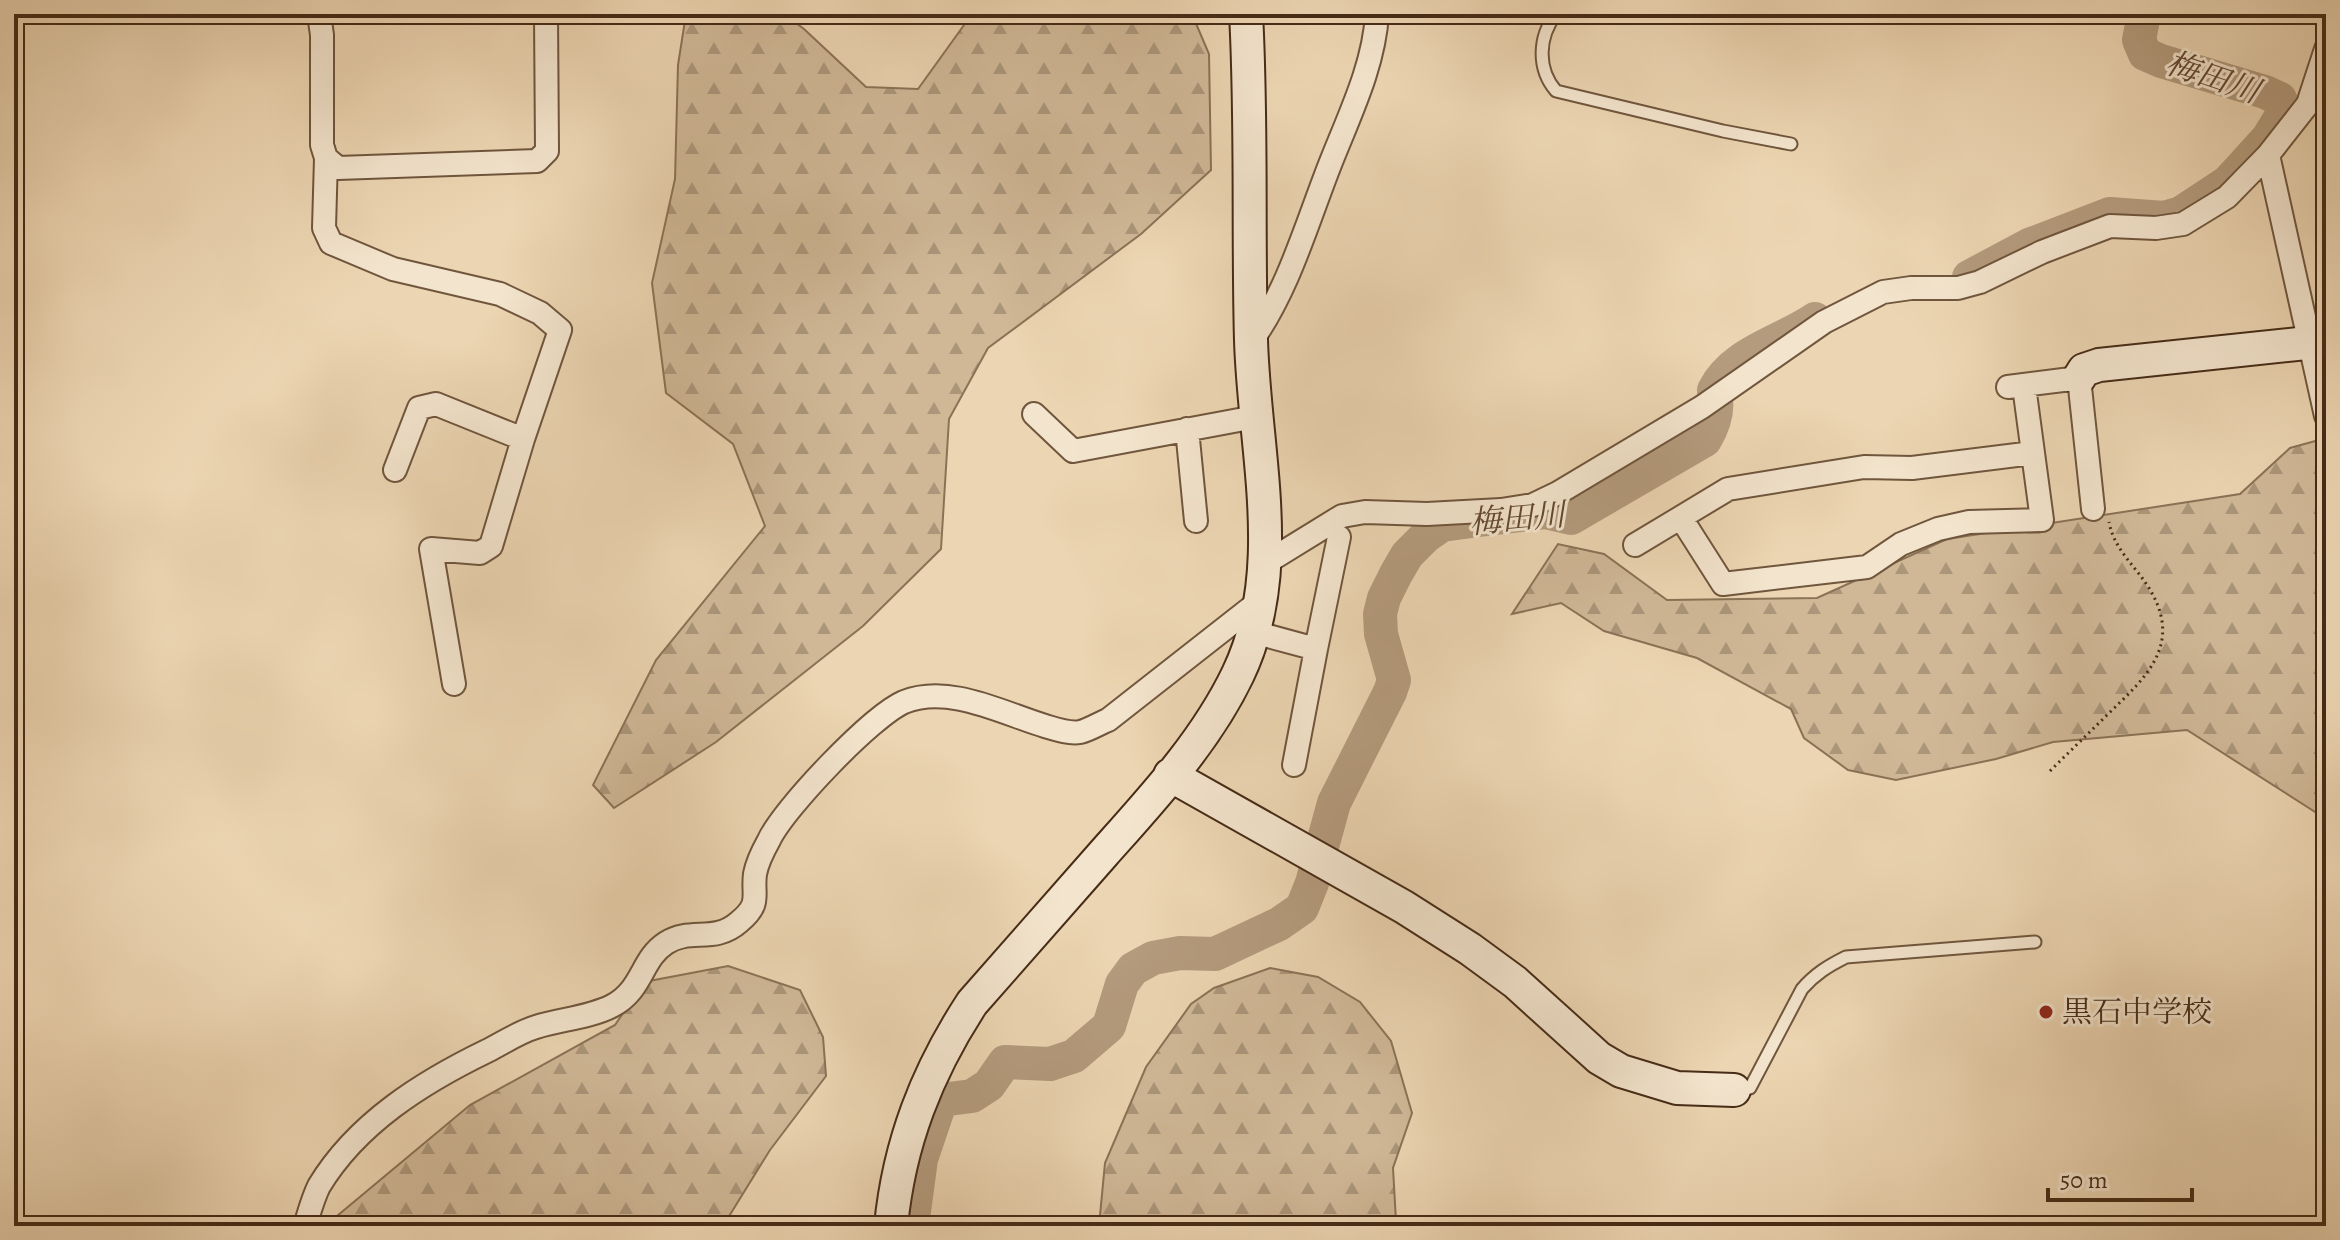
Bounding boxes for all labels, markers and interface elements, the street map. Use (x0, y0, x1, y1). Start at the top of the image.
water label: 梅田川 (2160, 41, 2268, 114)
water label: 梅田川 (1467, 492, 1570, 544)
place label: 黒石中学校 (2062, 992, 2212, 1032)
marker: 黒石中学校 (2037, 1003, 2055, 1021)
scale bar (2048, 1152, 2192, 1202)
text: 50 m (2060, 1164, 2108, 1196)

